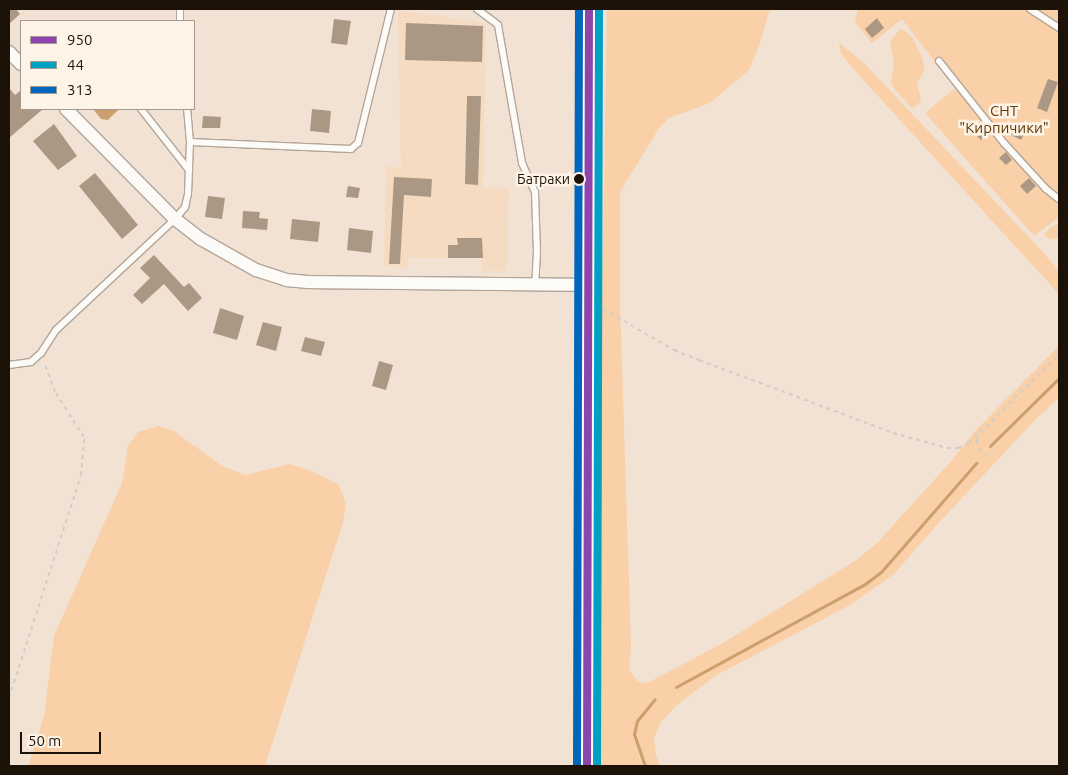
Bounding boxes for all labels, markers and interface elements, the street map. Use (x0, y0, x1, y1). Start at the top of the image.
legend (20, 20, 195, 110)
text: 950 (67, 31, 92, 48)
text: 44 (67, 56, 84, 73)
text: 313 (67, 81, 92, 98)
park label: СНТ "Кирпичики" (959, 101, 1049, 136)
place label: Батраки (517, 171, 570, 187)
marker: Батраки (574, 174, 584, 184)
scale bar (22, 722, 104, 754)
text: 50 m (28, 732, 61, 749)

